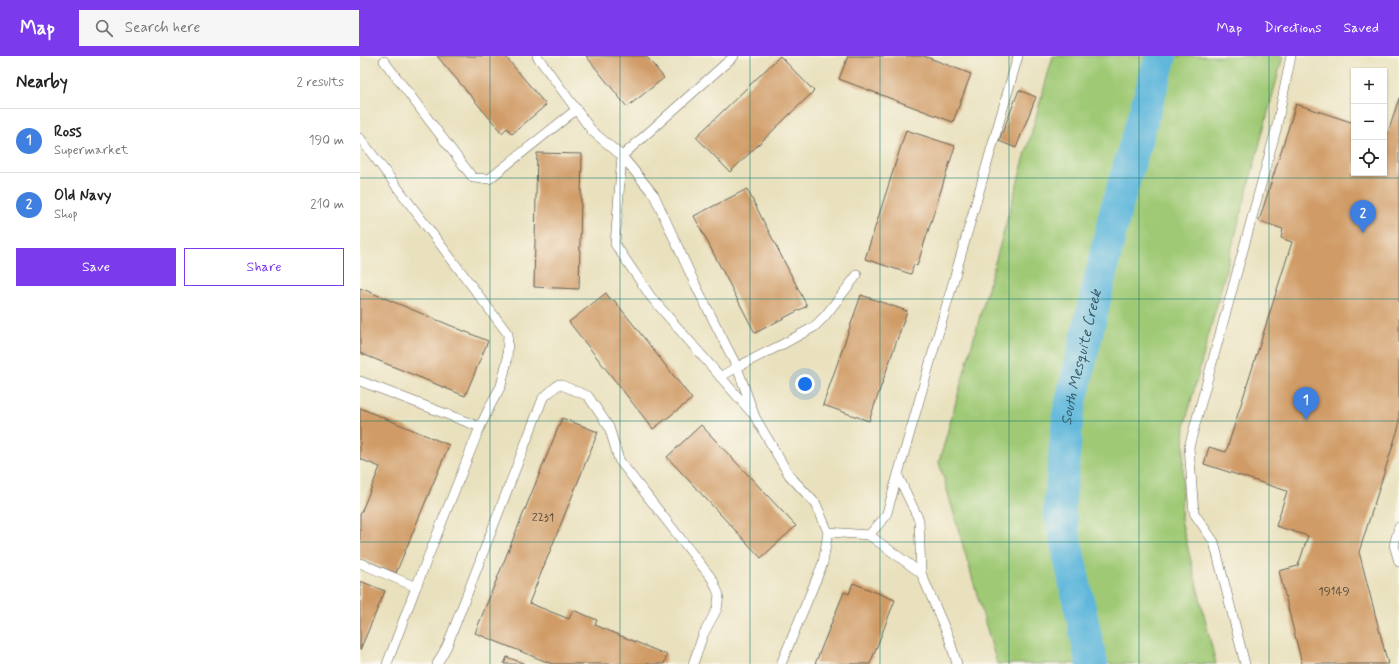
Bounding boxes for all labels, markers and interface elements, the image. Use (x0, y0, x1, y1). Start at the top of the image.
search box (79, 10, 359, 46)
text: Map (20, 16, 55, 41)
icon: search (93, 17, 115, 39)
text: Search here (125, 18, 200, 38)
text: Map (1216, 19, 1242, 37)
text: Directions (1264, 19, 1322, 37)
text: Saved (1344, 19, 1379, 37)
map controls (1351, 68, 1387, 176)
button: + (1351, 68, 1387, 104)
text: Nearby (16, 71, 68, 93)
text: 2 results (297, 74, 344, 91)
button: − (1351, 104, 1387, 140)
text: Ross (54, 122, 82, 142)
text: 1 (26, 132, 32, 149)
text: 190 m (309, 132, 344, 149)
button: locate (1351, 140, 1387, 176)
text: Supermarket (54, 142, 128, 159)
text: Old Navy (54, 186, 111, 206)
text: 2 (26, 196, 32, 213)
text: 210 m (310, 196, 344, 213)
pin: 2 (1350, 200, 1376, 233)
text: Shop (54, 206, 78, 223)
button: Save (16, 248, 176, 286)
button: Share (184, 248, 344, 286)
water label: South Mesquite Creek (1057, 286, 1107, 426)
your location (795, 374, 815, 394)
pin: 1 (1293, 387, 1319, 420)
house number: 2231 (532, 510, 554, 526)
house number: 19149 (1318, 584, 1350, 600)

